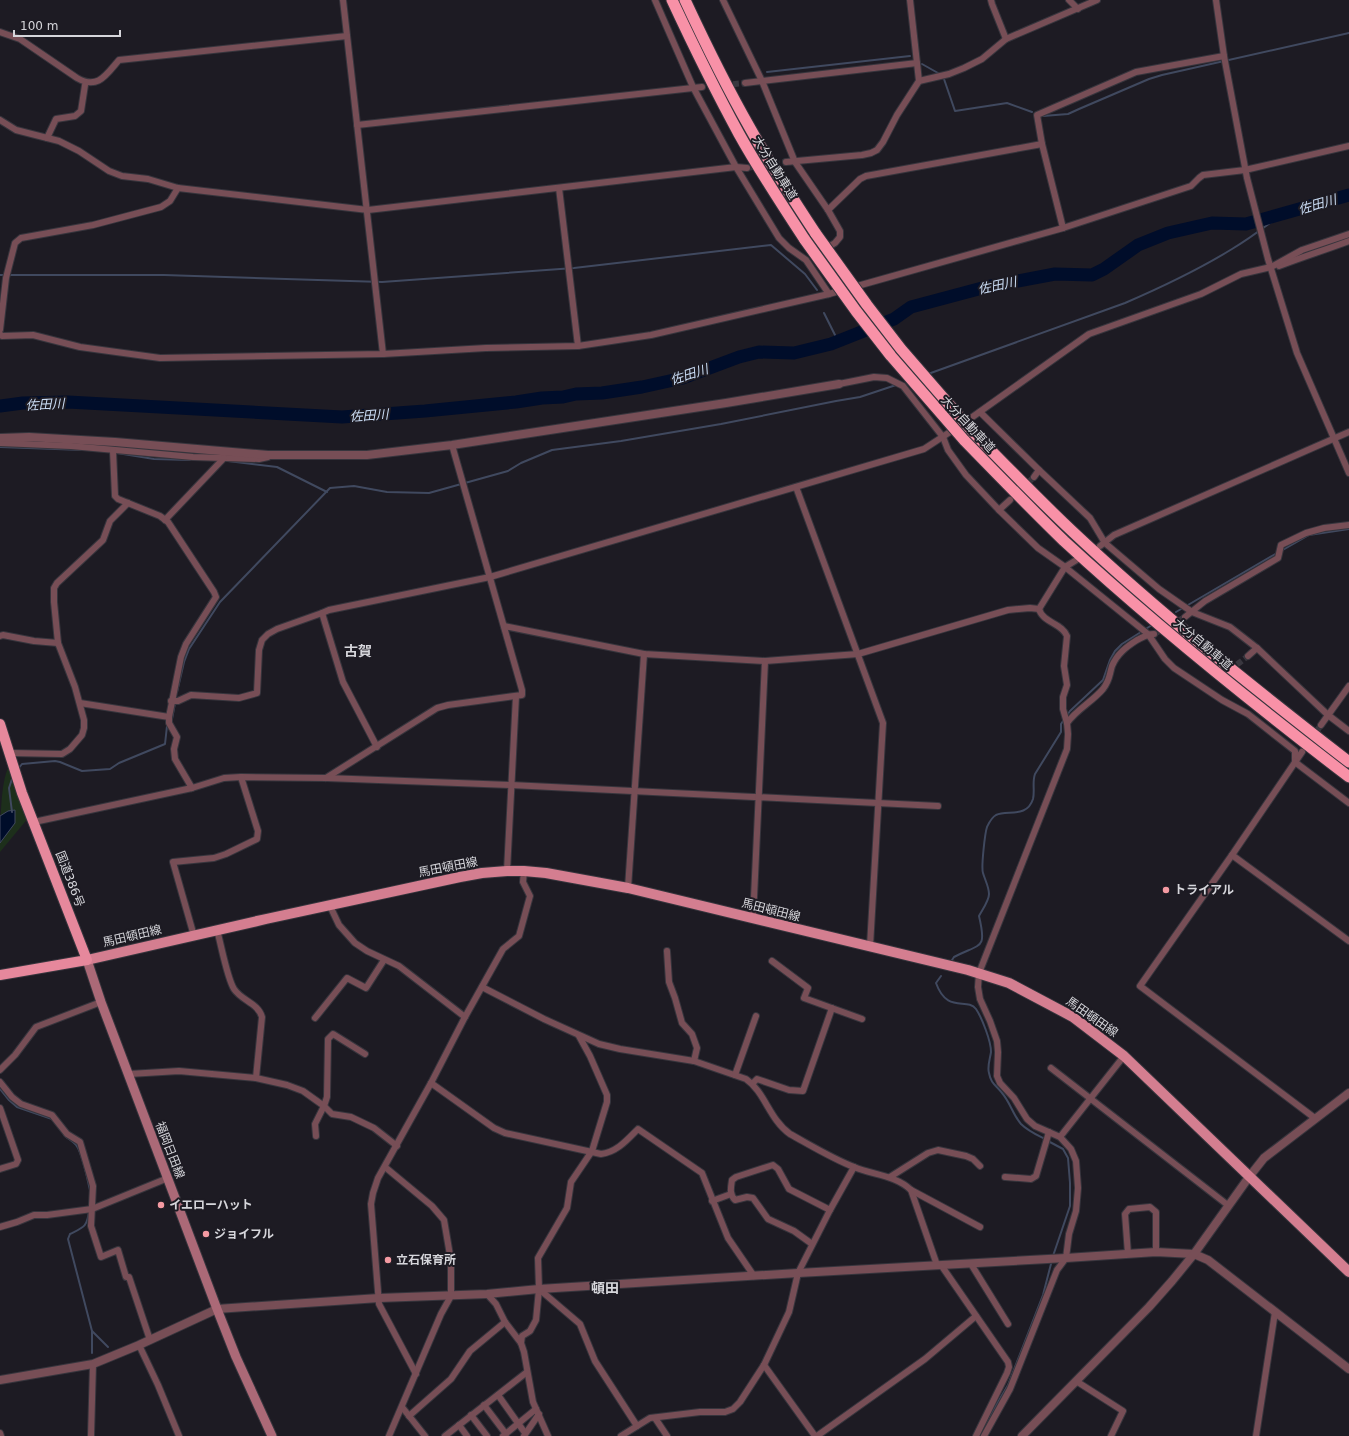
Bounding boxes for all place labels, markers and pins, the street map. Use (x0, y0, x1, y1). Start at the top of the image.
place label: トライアル (1174, 883, 1234, 897)
marker: トライアル (1161, 885, 1171, 895)
place label: イエローハット (169, 1198, 253, 1212)
marker: イエローハット (156, 1200, 166, 1210)
place label: ジョイフル (214, 1227, 274, 1241)
marker: ジョイフル (201, 1229, 211, 1239)
place label: 立石保育所 (396, 1253, 456, 1267)
marker: 立石保育所 (383, 1255, 393, 1265)

